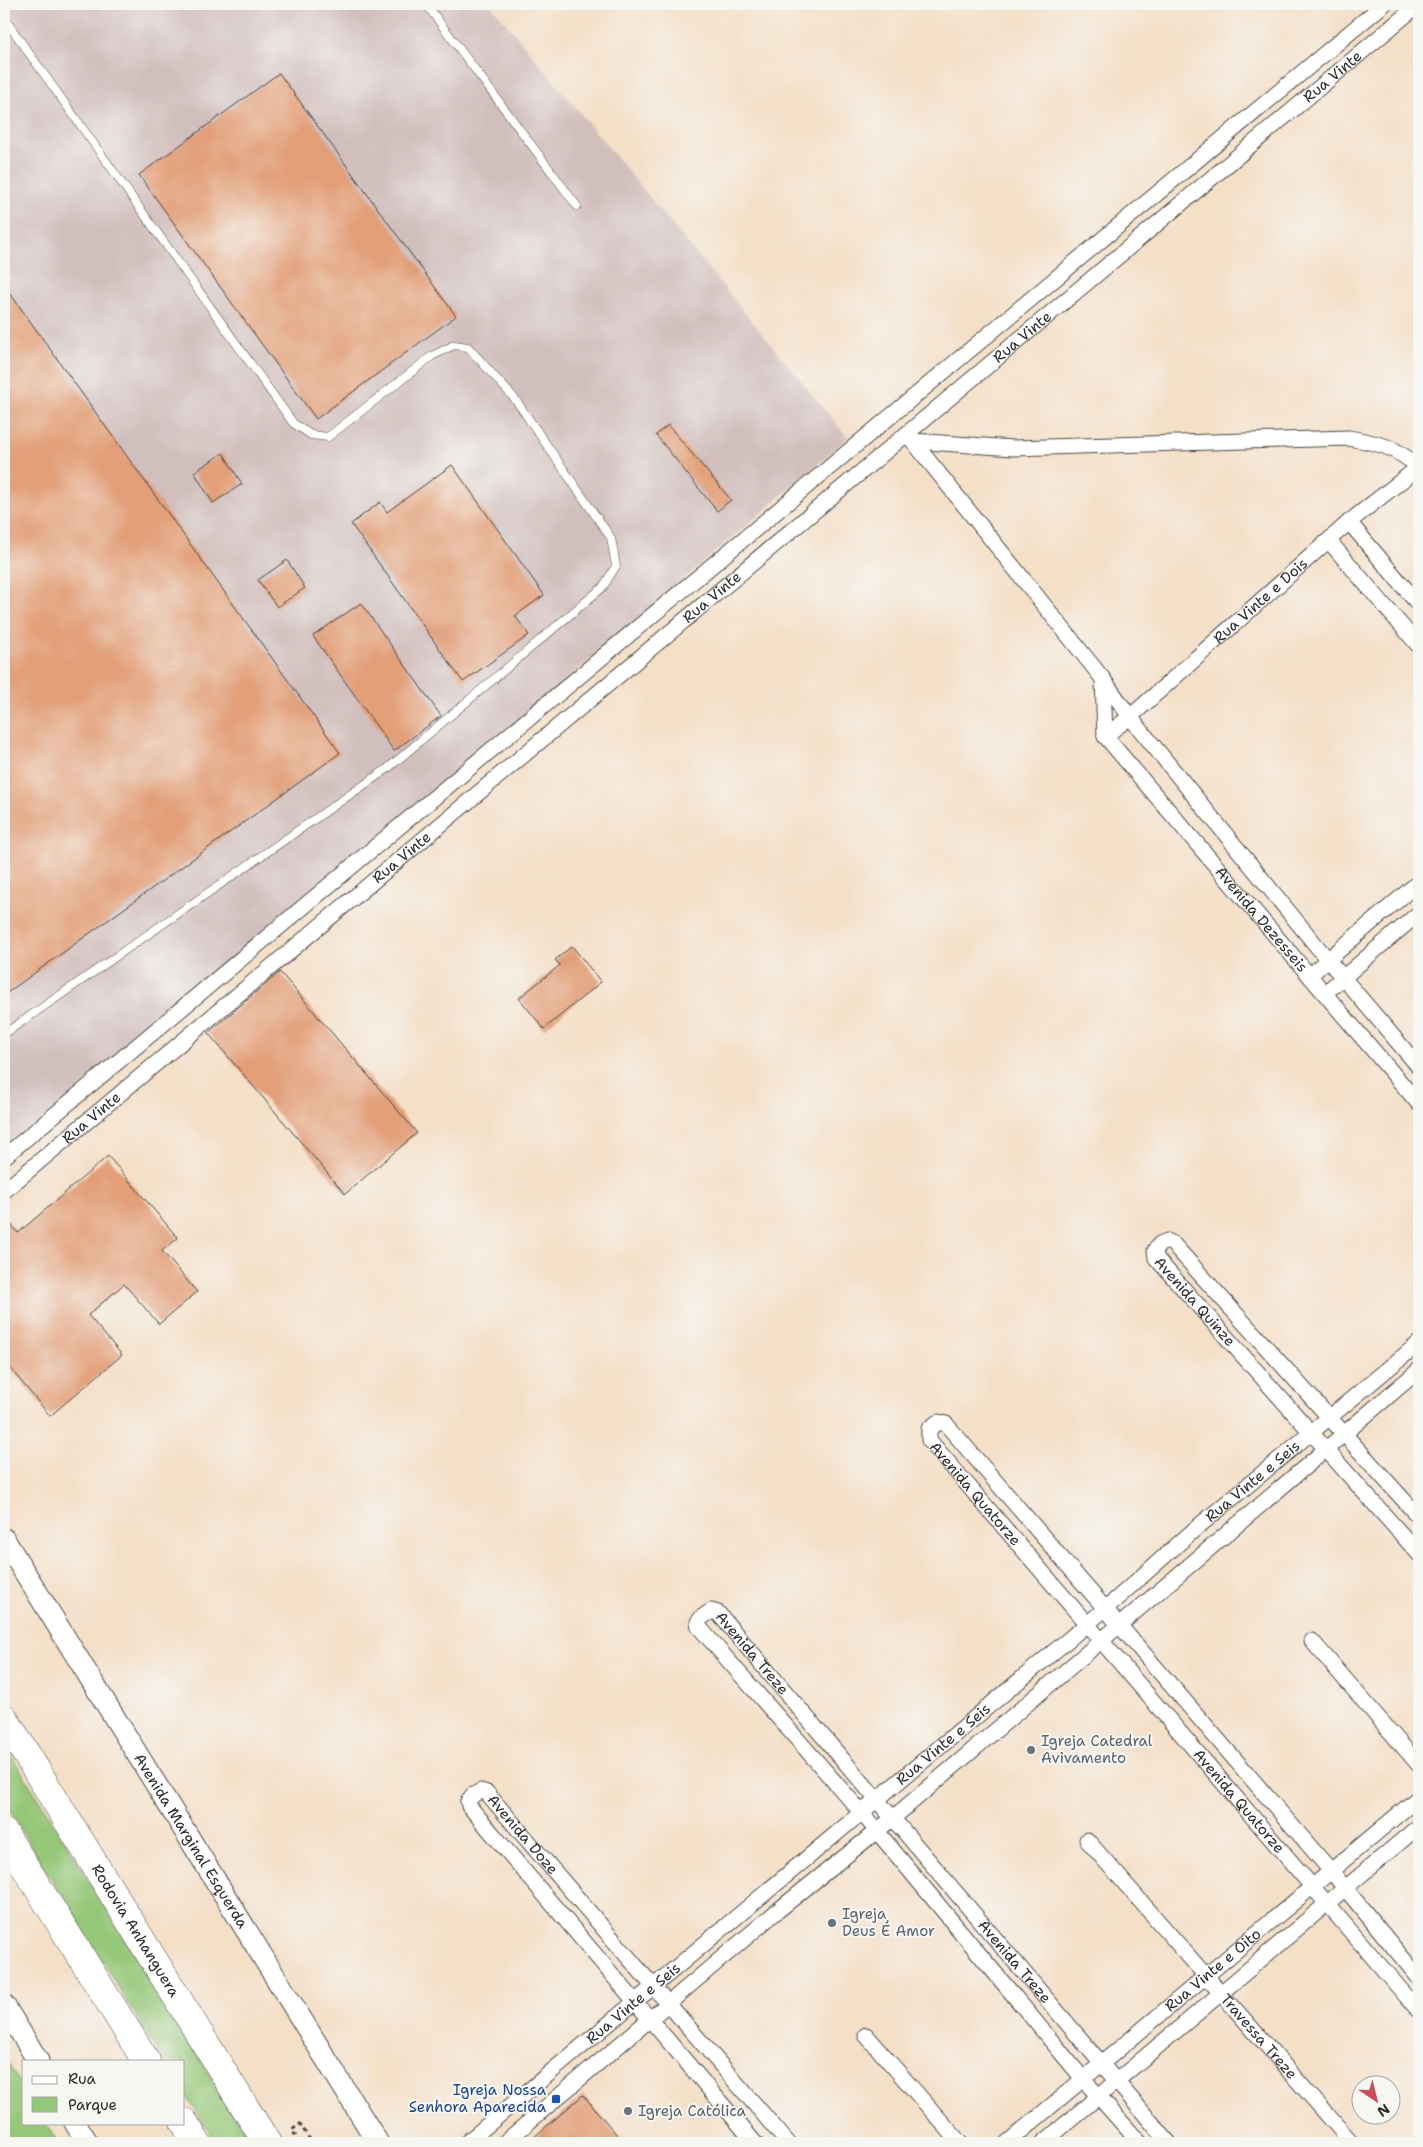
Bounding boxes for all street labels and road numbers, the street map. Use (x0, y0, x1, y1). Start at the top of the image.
street label: Rua Vinte (1299, 46, 1366, 107)
street label: Rua Vinte (989, 306, 1056, 367)
street label: Rua Vinte e Dois (1209, 554, 1312, 648)
street label: Rua Vinte (678, 567, 745, 628)
street label: Rua Vinte (368, 827, 435, 888)
street label: Avenida Dezesseis (1211, 862, 1312, 976)
street label: Rua Vinte (58, 1087, 125, 1148)
street label: Avenida Quinze (1150, 1253, 1240, 1351)
street label: Rua Vinte e Seis (1201, 1436, 1304, 1526)
street label: Avenida Quatorze (925, 1438, 1025, 1550)
street label: Avenida Treze (711, 1607, 793, 1699)
street label: Rua Vinte e Seis (892, 1699, 995, 1789)
street label: Avenida Quatorze (1189, 1745, 1289, 1857)
street label: Avenida Marginal Esquerda (129, 1750, 253, 1933)
street label: Avenida Doze (483, 1790, 563, 1879)
street label: Rodovia Anhanguera (87, 1860, 185, 2001)
street label: Avenida Treze (973, 1916, 1056, 2007)
street label: Rua Vinte e Oito (1161, 1924, 1265, 2016)
street label: Rua Vinte e Seis (582, 1958, 685, 2049)
street label: Travessa Treze (1216, 1990, 1302, 2083)

